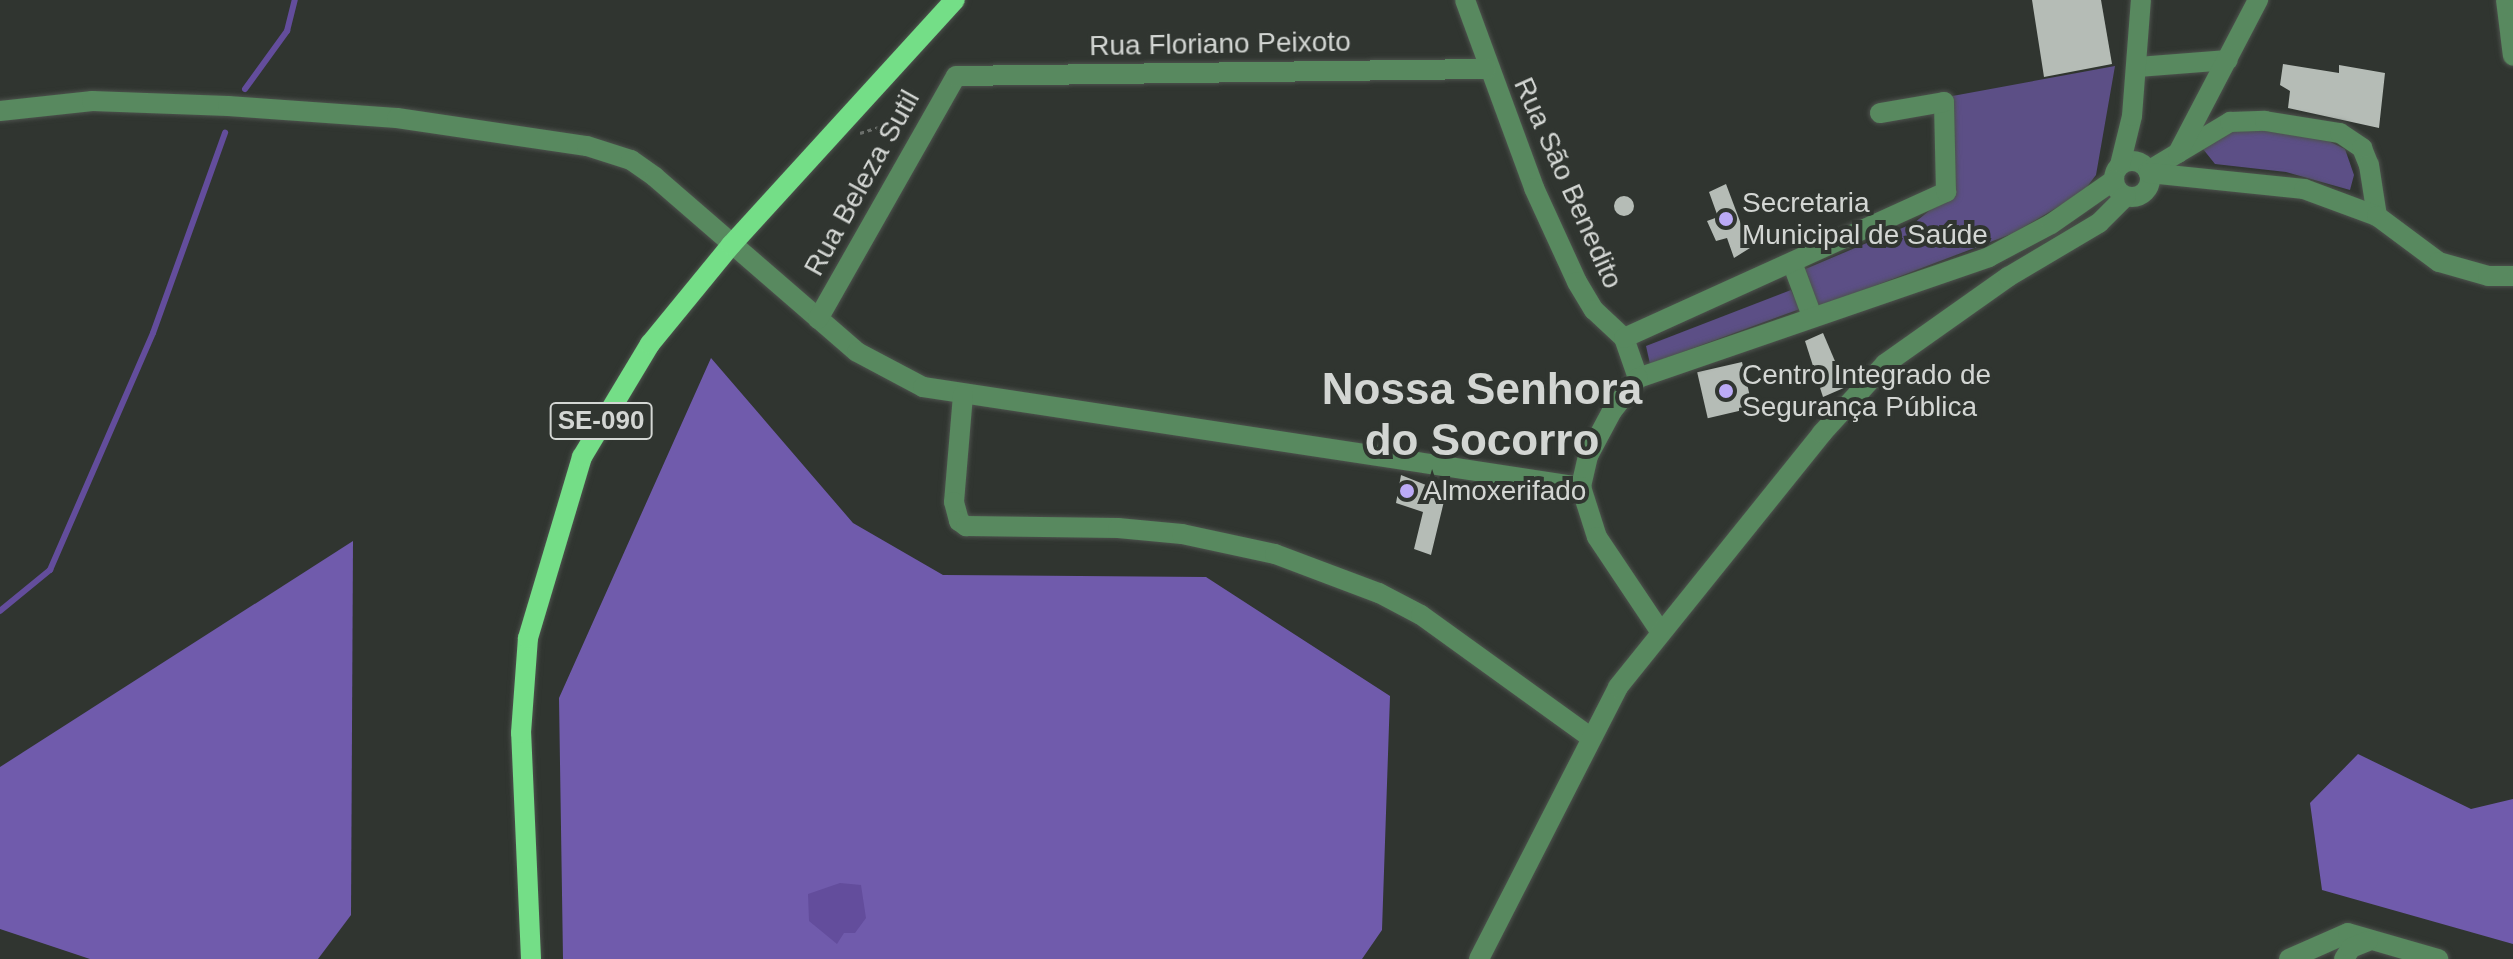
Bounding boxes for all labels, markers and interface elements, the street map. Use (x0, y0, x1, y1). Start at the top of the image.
street label: Rua Floriano Peixoto (1089, 25, 1351, 63)
street label: Rua São Benedito (1506, 72, 1630, 294)
street label: Rua Beleza Sutil (797, 84, 927, 282)
place label: Secretaria Municipal de Saúde (1742, 186, 1988, 252)
marker: Secretaria Municipal de Saúde (1717, 210, 1735, 228)
place label: Centro Integrado de Segurança Pública (1742, 358, 1991, 424)
district label: Nossa Senhora do Socorro (1322, 364, 1642, 467)
marker: Centro Integrado de Segurança Pública (1717, 382, 1735, 400)
road number: SE-090 (549, 399, 653, 443)
place label: Almoxerifado (1423, 474, 1586, 508)
marker: Almoxerifado (1398, 482, 1416, 500)

